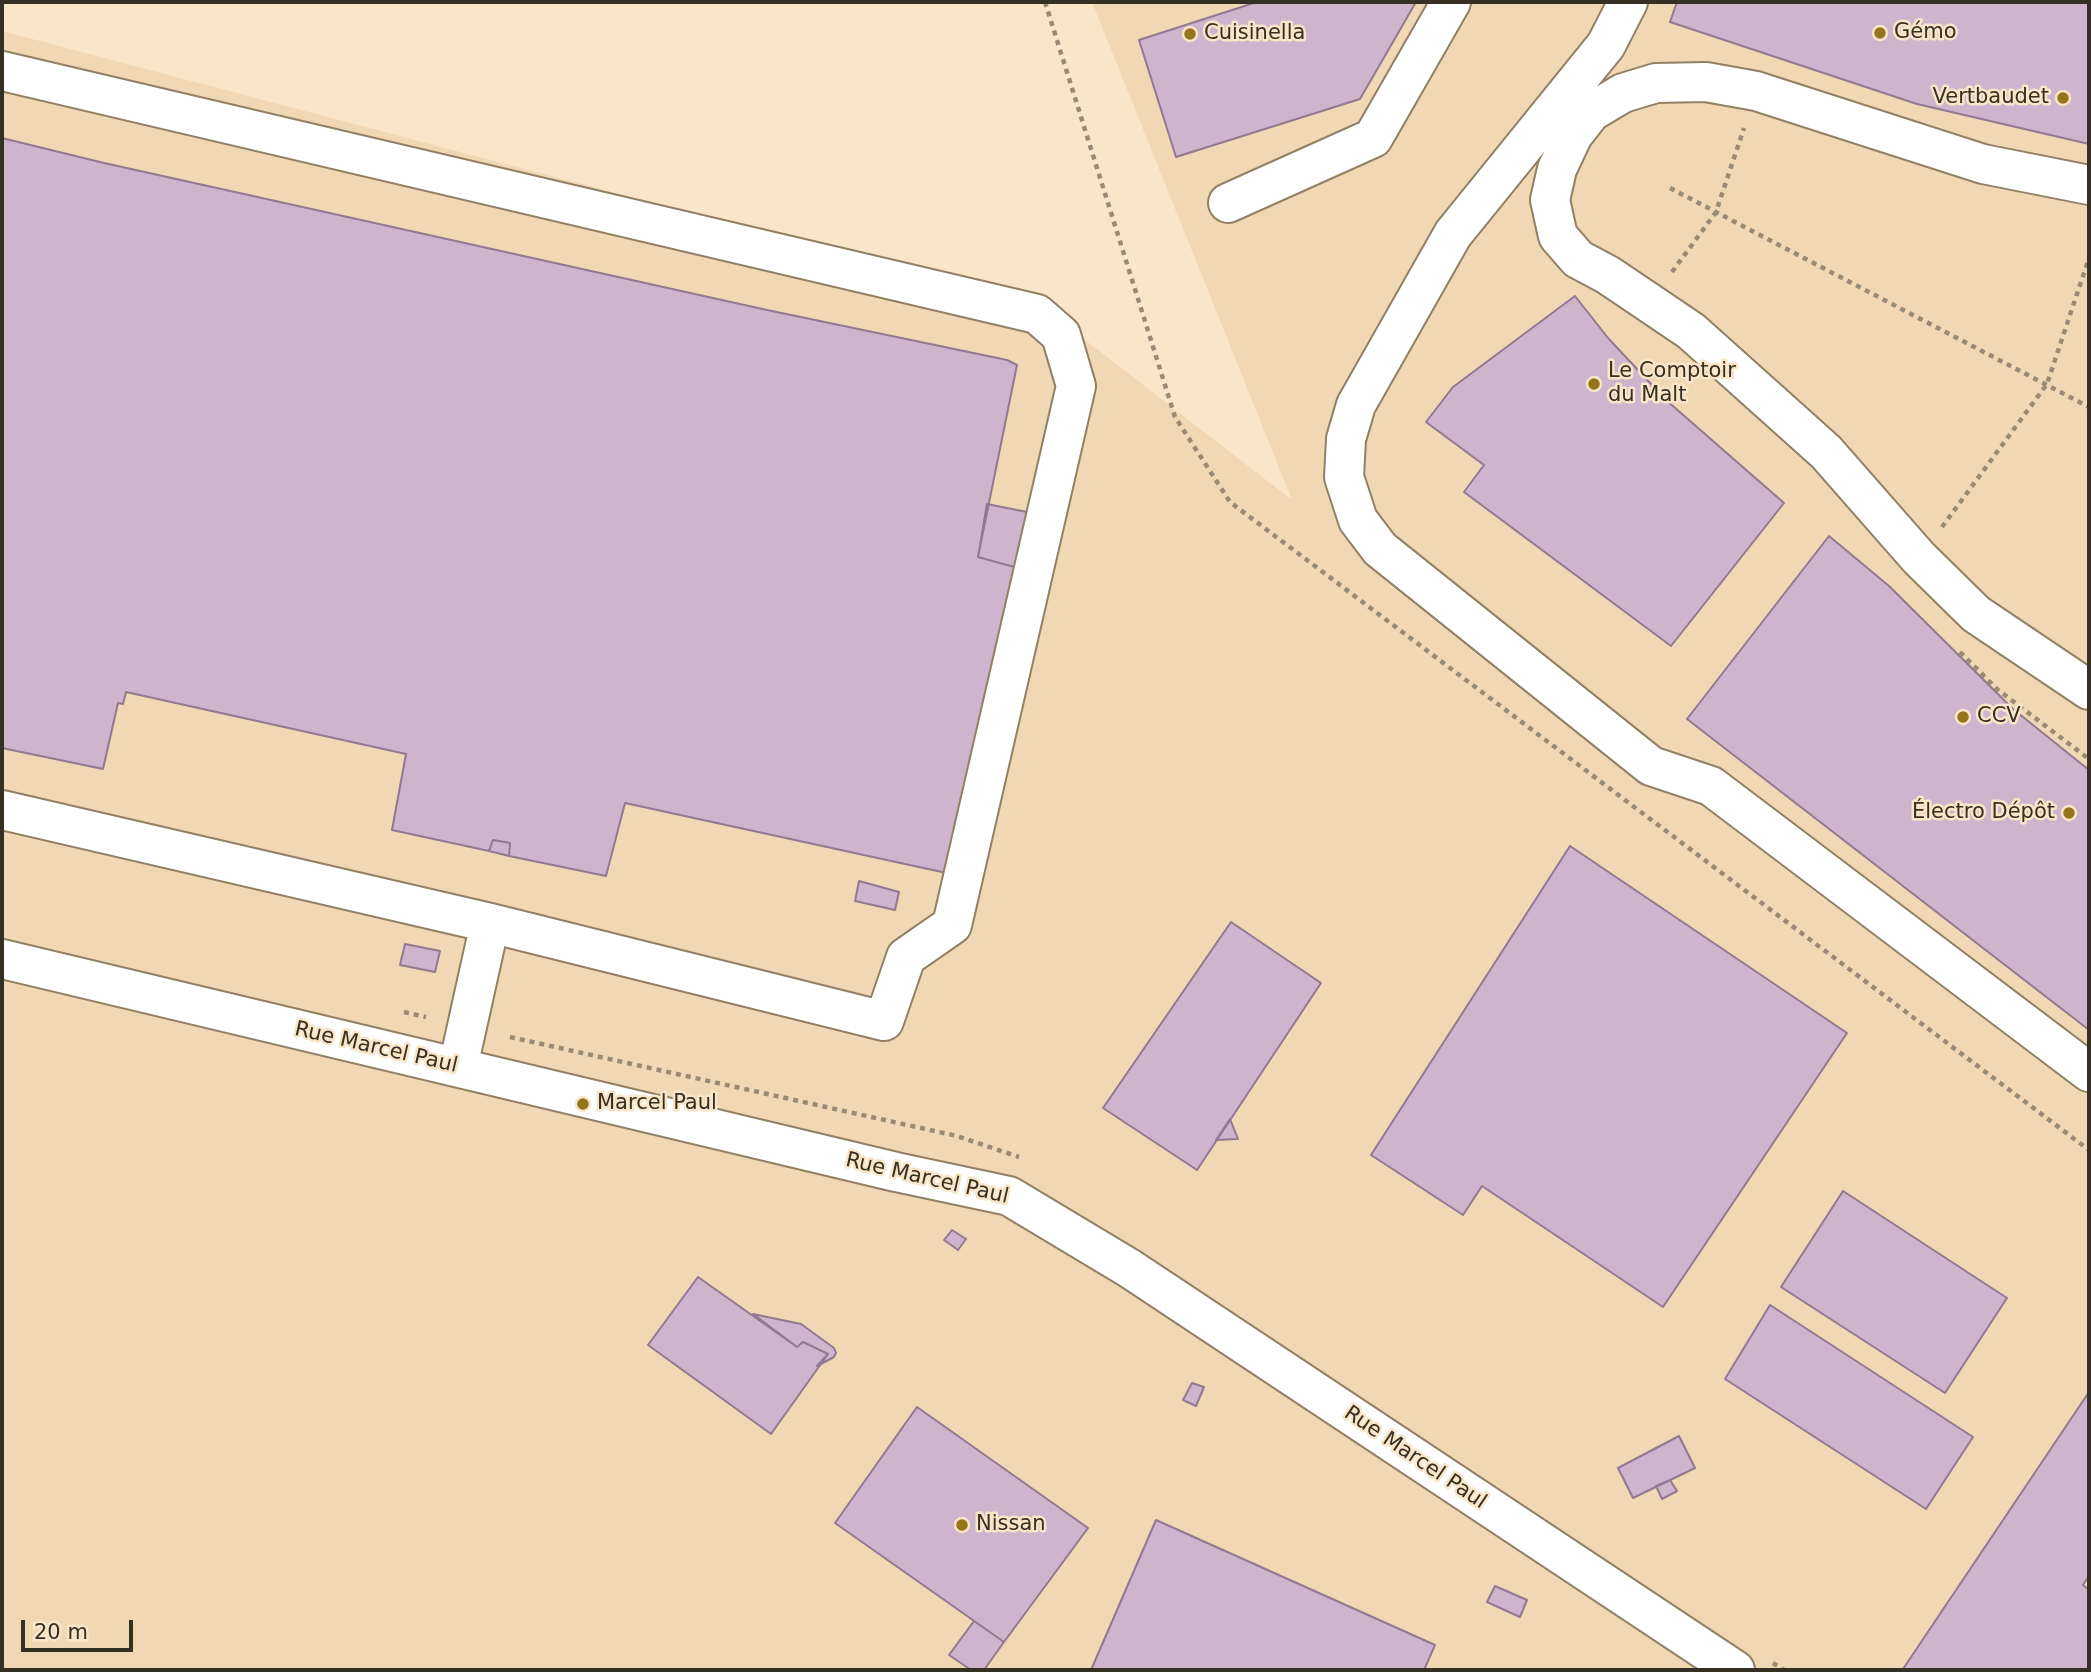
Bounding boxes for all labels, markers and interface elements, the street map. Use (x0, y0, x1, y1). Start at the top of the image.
place label: Gémo (1894, 20, 1956, 46)
place label: Cuisinella (1204, 21, 1305, 47)
marker: Gémo (1872, 25, 1888, 41)
marker: Cuisinella (1182, 26, 1198, 42)
place label: Vertbaudet (1932, 85, 2049, 111)
marker: Vertbaudet (2055, 90, 2071, 106)
place label: Le Comptoir du Malt (1608, 359, 1736, 409)
marker: Le Comptoir du Malt (1586, 376, 1602, 392)
place label: CCV (1977, 704, 2021, 730)
marker: CCV (1955, 709, 1971, 725)
place label: Électro Dépôt (1912, 800, 2055, 826)
marker: Électro Dépôt (2061, 805, 2077, 821)
street label: Rue Marcel Paul (292, 1017, 460, 1079)
place label: Marcel Paul (597, 1091, 717, 1117)
marker: Marcel Paul (575, 1096, 591, 1112)
street label: Rue Marcel Paul (843, 1148, 1011, 1210)
street label: Rue Marcel Paul (1339, 1401, 1491, 1515)
place label: Nissan (976, 1512, 1046, 1538)
marker: Nissan (954, 1517, 970, 1533)
scale bar (24, 1606, 136, 1650)
text: 20 m (34, 1620, 88, 1644)

